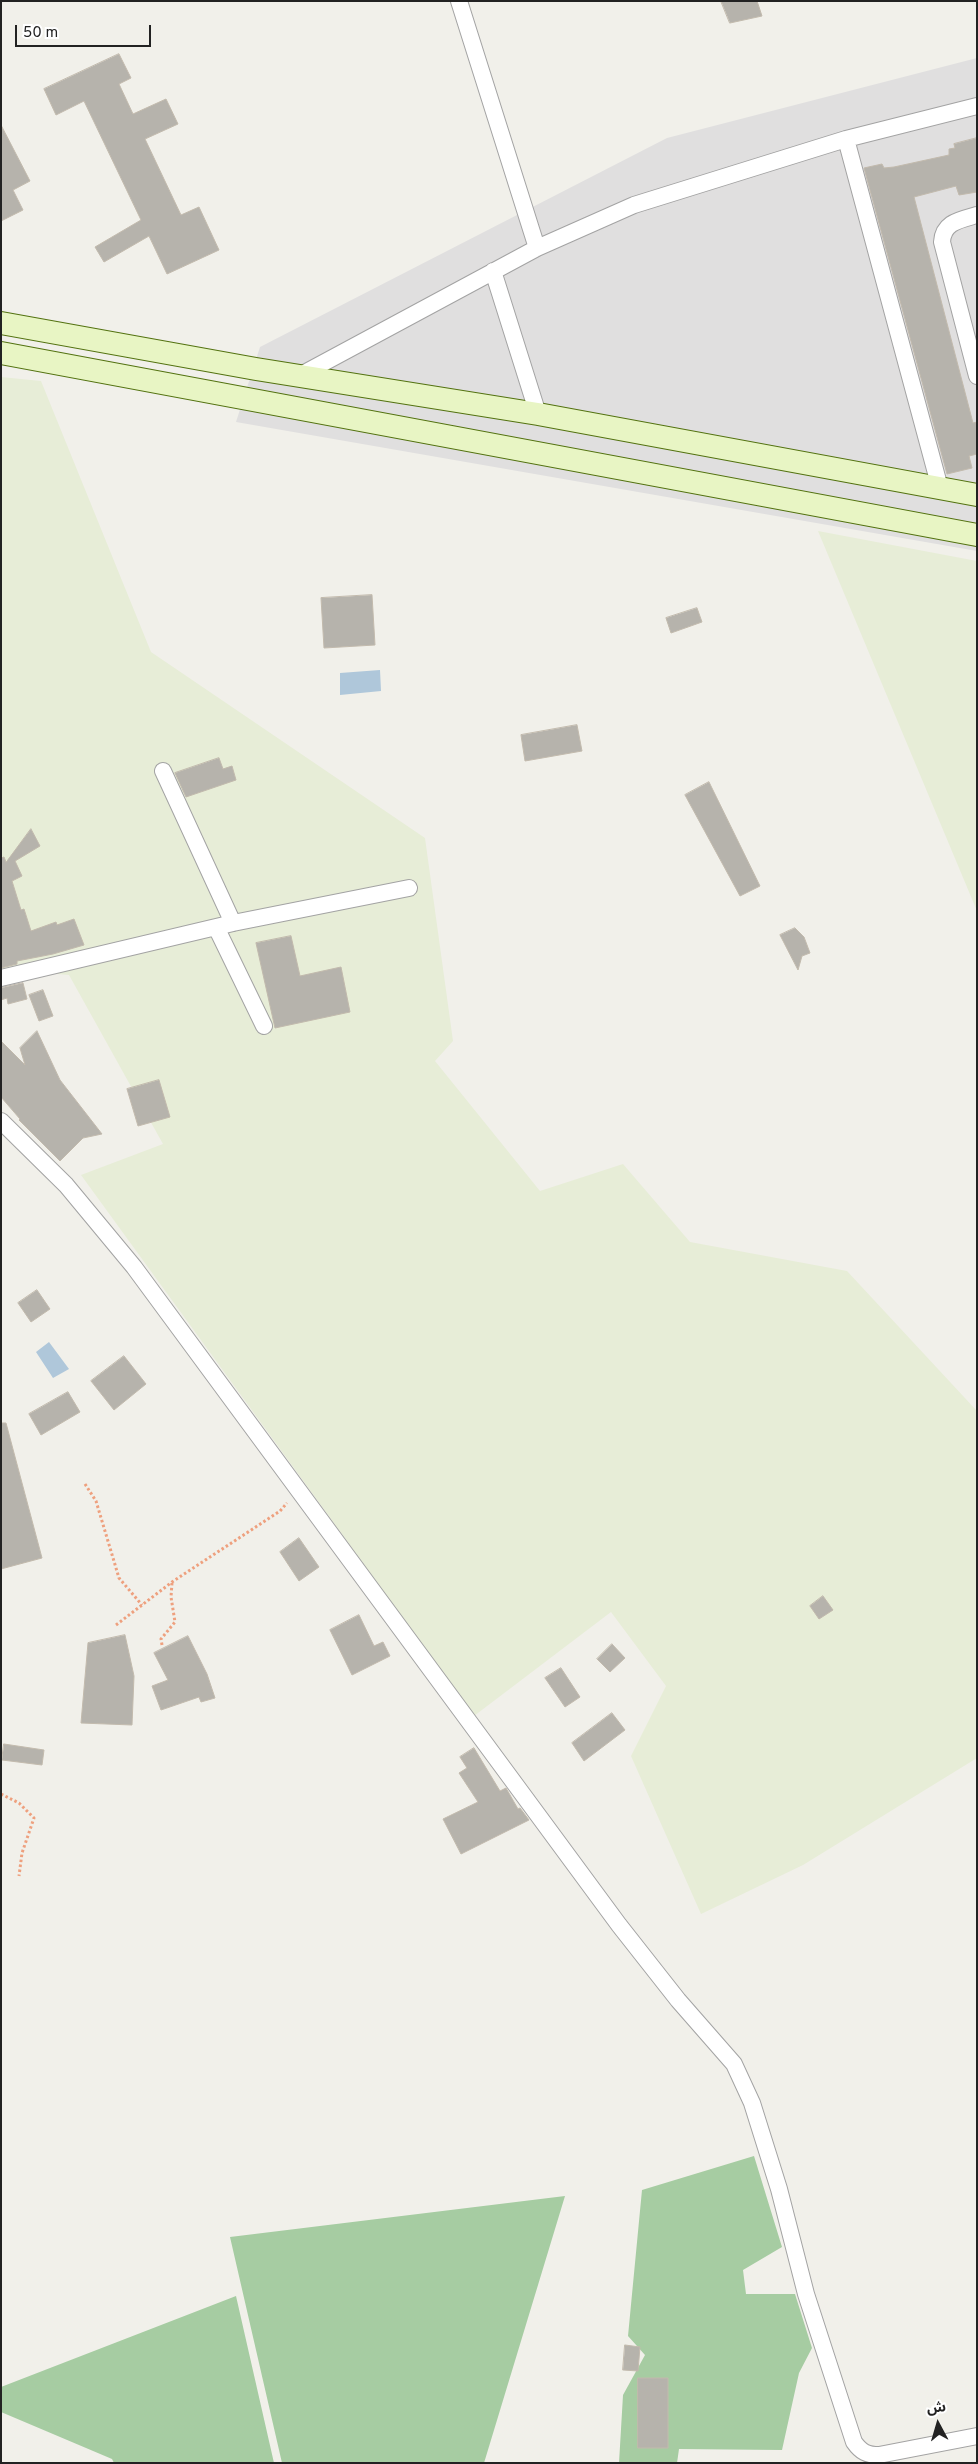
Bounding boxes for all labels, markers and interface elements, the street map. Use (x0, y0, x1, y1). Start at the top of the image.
scale bar (18, 15, 154, 47)
text: 50 m (23, 24, 58, 43)
north arrow (913, 2399, 963, 2449)
text: ش (926, 2399, 947, 2418)

